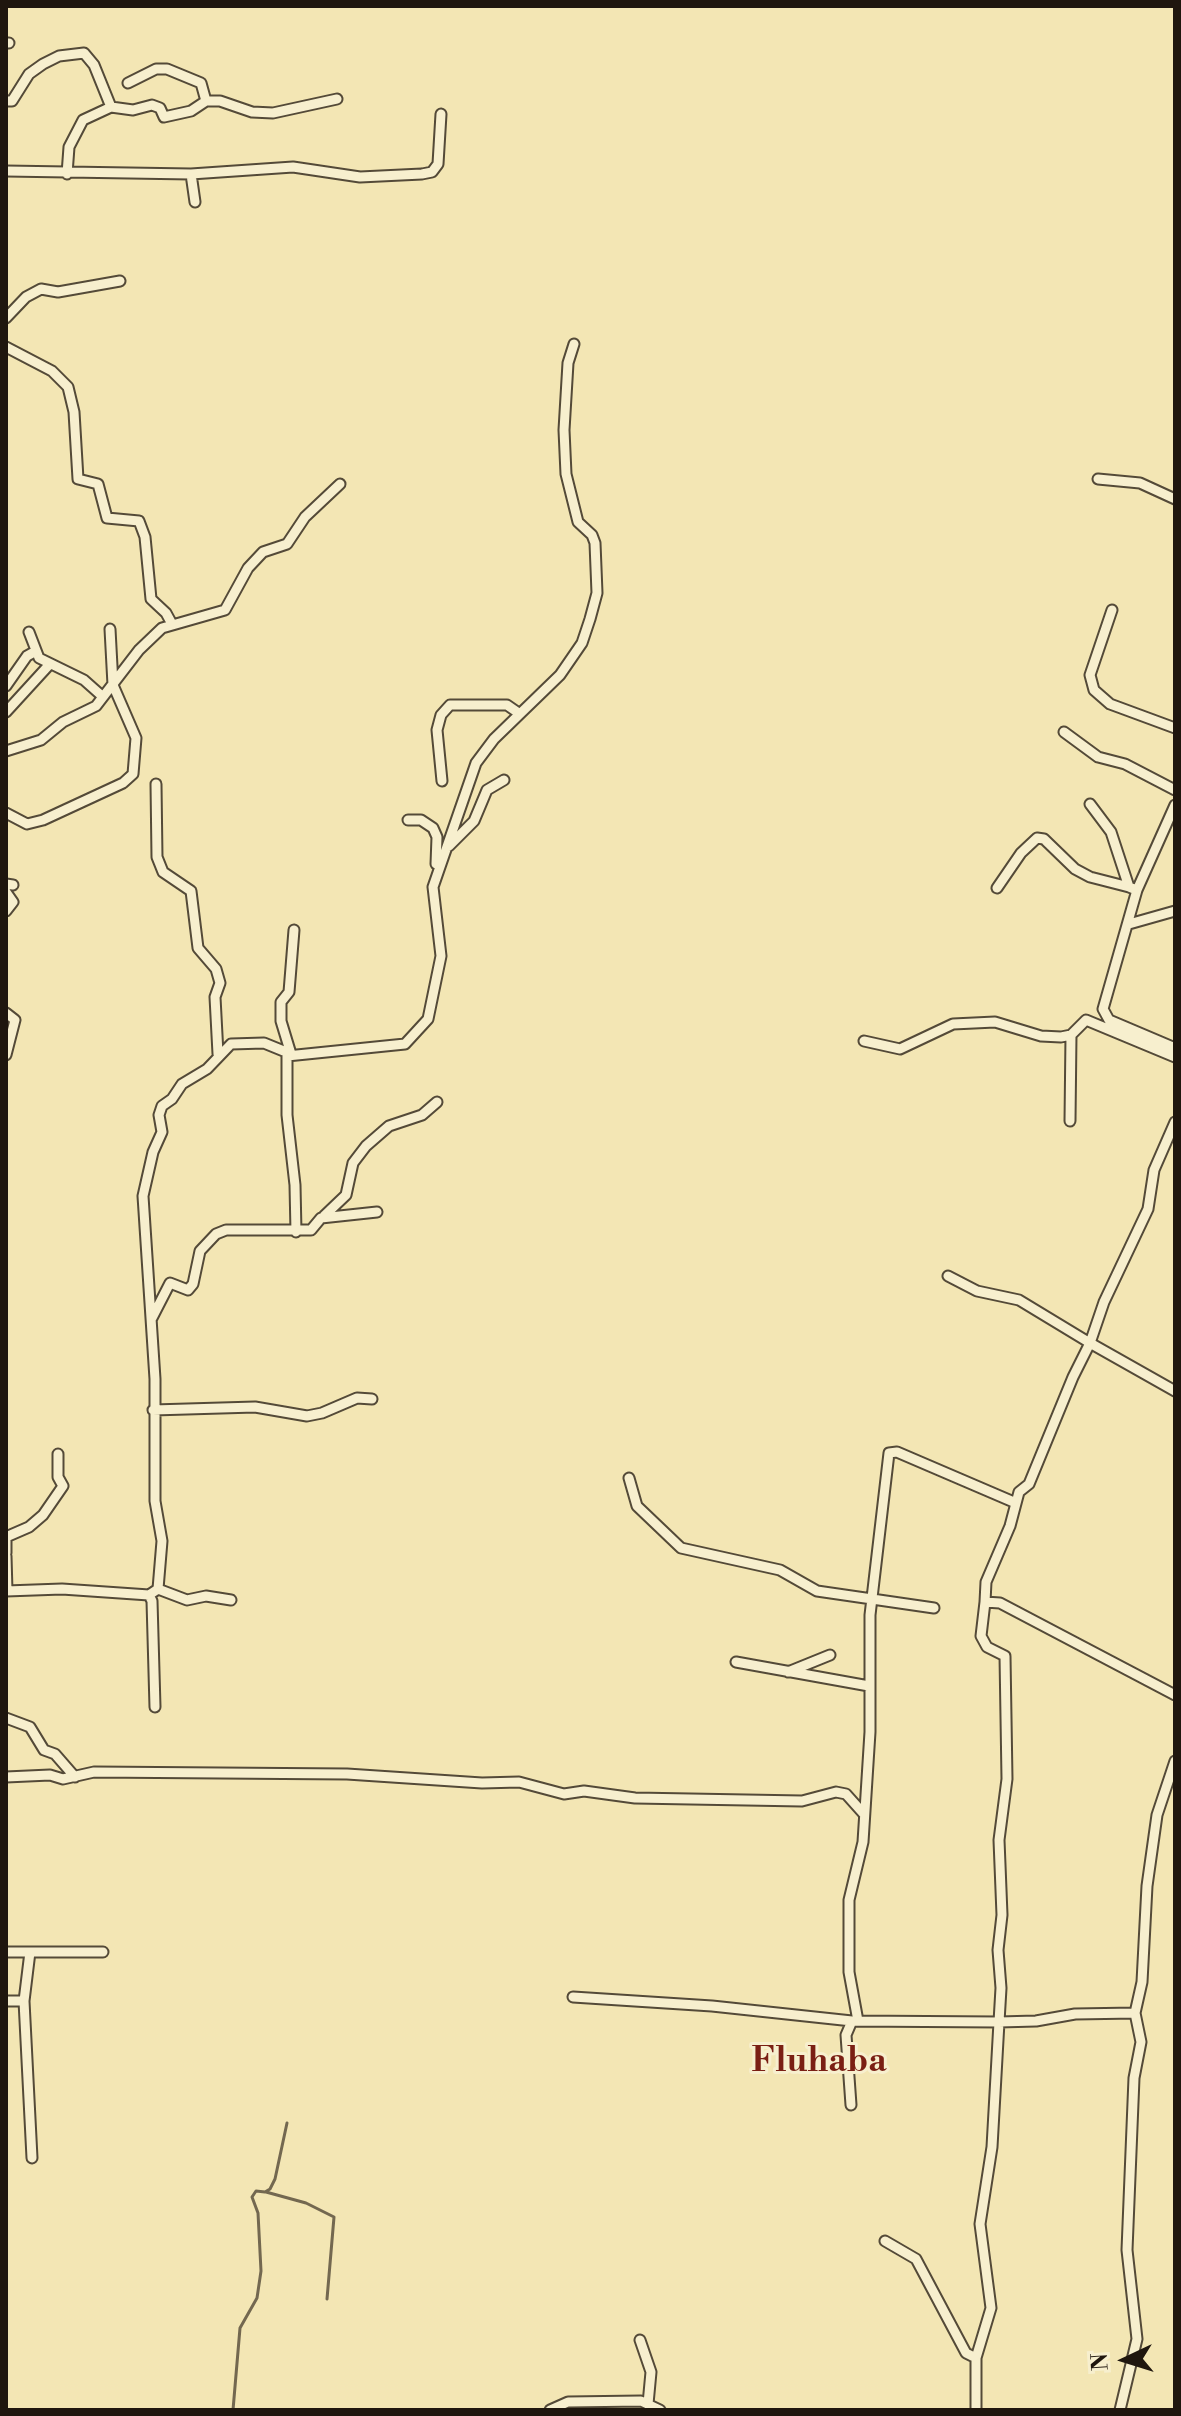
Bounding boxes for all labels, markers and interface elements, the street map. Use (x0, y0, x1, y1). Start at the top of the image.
district label: Fluhaba (751, 2043, 887, 2083)
north arrow (1085, 2320, 1165, 2400)
text: N (1086, 2352, 1115, 2371)

